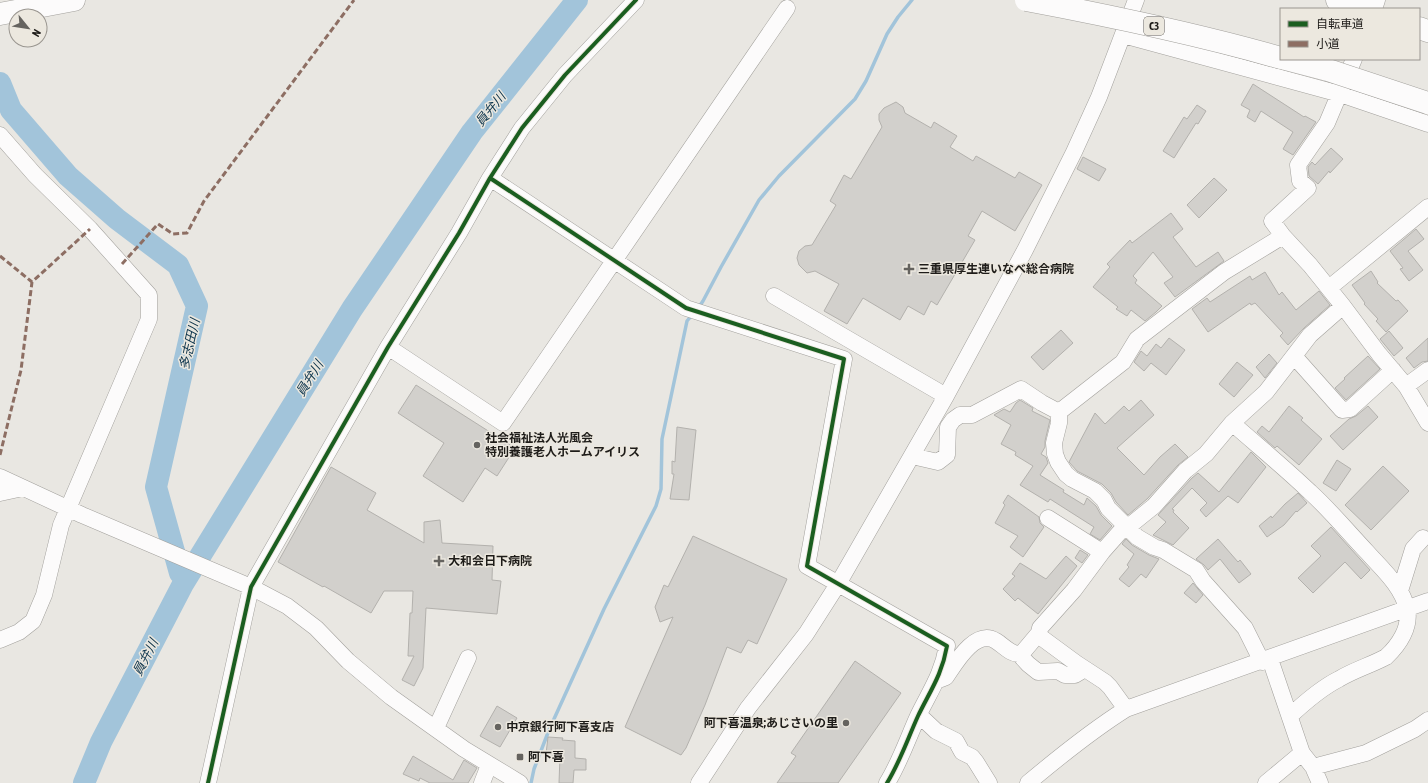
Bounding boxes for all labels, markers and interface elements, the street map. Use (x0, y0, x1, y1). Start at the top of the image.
north arrow (8, 8, 48, 48)
legend (1280, 8, 1420, 60)
road number: C3 (1144, 17, 1164, 35)
text: 自転車道 (1316, 17, 1364, 31)
text: N (30, 27, 43, 39)
text: 小道 (1316, 37, 1340, 51)
water label: 員弁川 (472, 88, 510, 129)
place label: 三重県厚生連いなべ総合病院 (918, 262, 1074, 276)
marker: 三重県厚生連いなべ総合病院 (903, 263, 915, 275)
water label: 多志田川 (176, 315, 203, 371)
water label: 員弁川 (293, 356, 327, 399)
place label: 社会福祉法人光風会 特別養護老人ホームアイリス (485, 431, 640, 459)
marker: 社会福祉法人光風会 特別養護老人ホームアイリス (472, 440, 482, 450)
place label: 大和会日下病院 (448, 554, 532, 568)
marker: 大和会日下病院 (433, 555, 445, 567)
water label: 員弁川 (130, 635, 162, 678)
place label: 阿下喜温泉;あじさいの里 (704, 716, 838, 730)
marker: 阿下喜温泉;あじさいの里 (841, 718, 851, 728)
place label: 中京銀行阿下喜支店 (506, 720, 614, 734)
marker: 中京銀行阿下喜支店 (493, 722, 503, 732)
place label: 阿下喜 (528, 750, 564, 764)
marker: 阿下喜 (515, 752, 525, 762)

